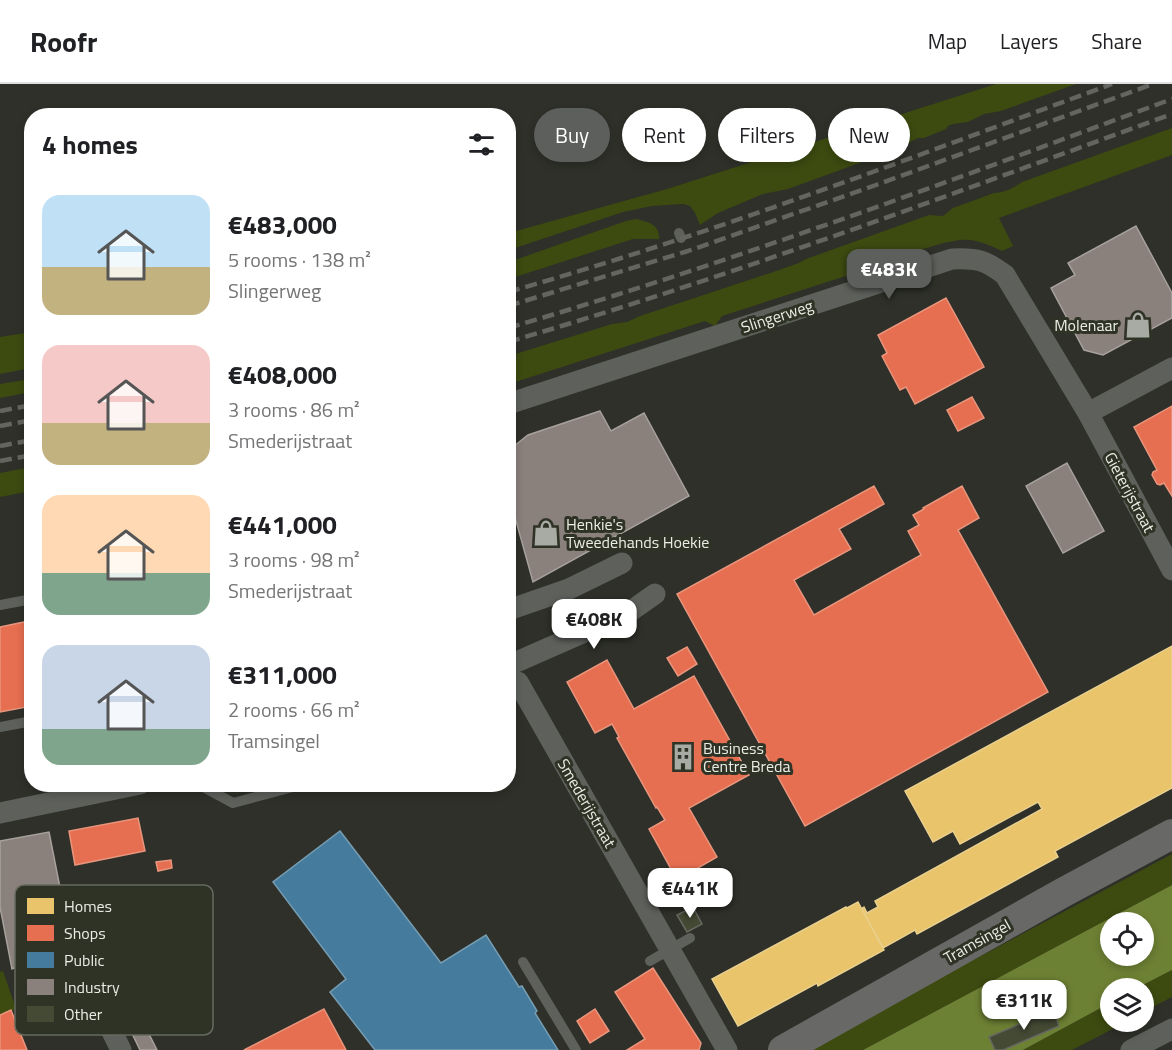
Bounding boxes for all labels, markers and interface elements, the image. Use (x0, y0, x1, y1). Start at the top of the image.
text: Roofr (30, 20, 97, 63)
text: Map (928, 25, 967, 57)
text: Layers (1000, 25, 1058, 57)
text: Share (1091, 25, 1142, 57)
chip: Buy (534, 108, 610, 162)
chip: Rent (622, 108, 706, 162)
chip: Filters (718, 108, 816, 162)
chip: New (828, 108, 910, 162)
text: 4 homes (42, 125, 138, 164)
icon: filters (465, 128, 498, 161)
text: €483,000 (228, 205, 337, 244)
icon: home (90, 219, 162, 291)
text: 5 rooms · 138 m² (228, 244, 371, 275)
pin: €483K (847, 249, 931, 300)
text: €483K (861, 253, 917, 284)
text: Slingerweg (228, 275, 321, 306)
street label: Slingerweg (738, 293, 816, 339)
shop icon: Molenaar (1123, 310, 1153, 340)
place label: Molenaar (1054, 313, 1118, 337)
text: €408,000 (228, 355, 337, 394)
icon: home (90, 369, 162, 441)
text: 3 rooms · 86 m² (228, 394, 360, 425)
text: Smederijstraat (228, 425, 352, 456)
street label: Gieterijstraat (1099, 448, 1161, 537)
text: €441,000 (228, 505, 337, 544)
place label: Henkie's Tweedehands Hoekie (566, 512, 709, 554)
shop icon: Henkie's Tweedehands Hoekie (531, 518, 561, 548)
icon: home (90, 519, 162, 591)
text: 3 rooms · 98 m² (228, 544, 360, 575)
text: Smederijstraat (228, 575, 352, 606)
pin: €408K (552, 599, 636, 650)
text: €408K (566, 603, 622, 634)
text: €311,000 (228, 655, 337, 694)
icon: home (90, 669, 162, 741)
text: 2 rooms · 66 m² (228, 694, 360, 725)
text: Tramsingel (228, 725, 320, 756)
place label: Business Centre Breda (703, 736, 791, 778)
building icon: Business Centre Breda (668, 742, 698, 772)
street label: Smederijstraat (552, 754, 622, 852)
pin: €441K (648, 868, 732, 919)
text: €441K (662, 872, 718, 903)
legend (15, 885, 213, 1035)
text: Homes (64, 894, 112, 918)
map controls (1100, 912, 1154, 1032)
button: locate (1100, 912, 1154, 966)
street label: Tramsingel (939, 913, 1015, 969)
text: Shops (64, 921, 106, 945)
text: Public (64, 948, 105, 972)
text: Industry (64, 975, 120, 999)
button: layers (1100, 978, 1154, 1032)
pin: €311K (982, 980, 1066, 1031)
text: €311K (996, 984, 1052, 1015)
text: Other (64, 1002, 103, 1026)

